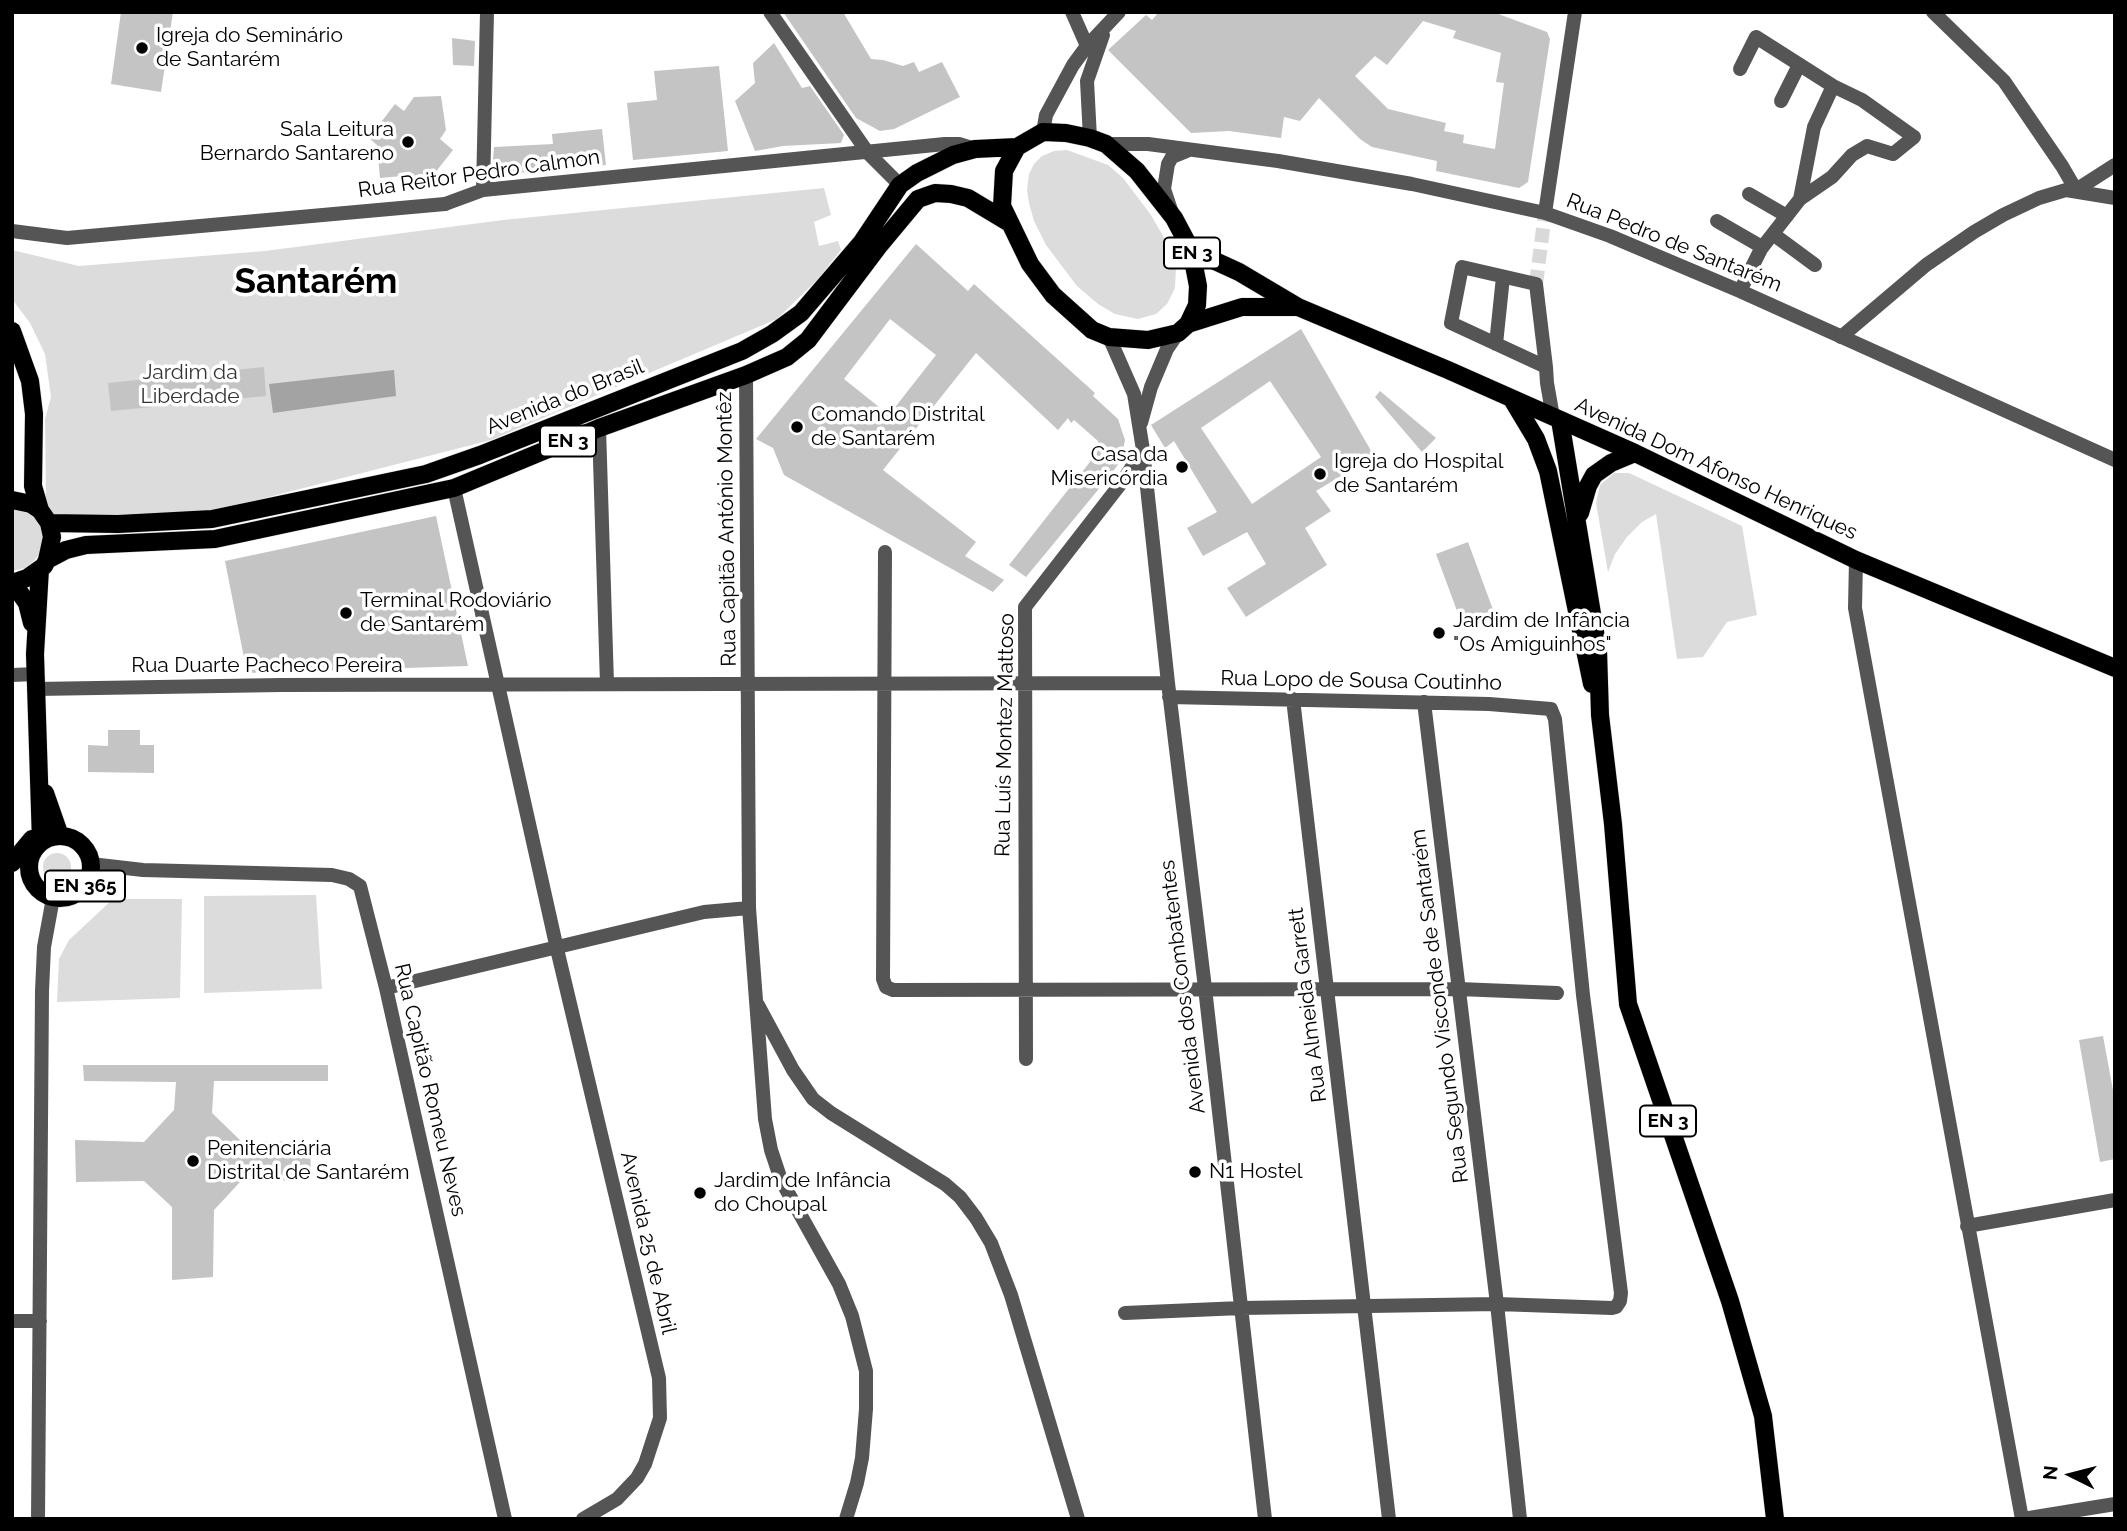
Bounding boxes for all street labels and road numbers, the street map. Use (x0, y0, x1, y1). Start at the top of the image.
street label: Rua Reitor Pedro Calmon (356, 145, 602, 203)
street label: Rua Pedro de Santarém (1563, 188, 1785, 298)
road number: EN 3 (1164, 238, 1220, 268)
street label: Avenida do Brasil (483, 354, 647, 440)
street label: Rua Capitão António Montêz (712, 391, 742, 667)
street label: Avenida Dom Afonso Henriques (1571, 392, 1861, 546)
road number: EN 3 (540, 426, 596, 456)
street label: Rua Luís Montez Mattoso (990, 613, 1020, 857)
street label: Rua Duarte Pacheco Pereira (131, 653, 403, 679)
street label: Rua Lopo de Sousa Coutinho (1220, 666, 1502, 696)
street label: Rua Segundo Visconde de Santarém (1406, 827, 1474, 1185)
street label: Avenida dos Combatentes (1155, 859, 1211, 1115)
road number: EN 365 (45, 870, 125, 902)
street label: Rua Almeida Garrett (1284, 906, 1332, 1104)
street label: Rua Capitão Romeu Neves (389, 961, 471, 1219)
road number: EN 3 (1640, 1106, 1696, 1136)
street label: Avenida 25 de Abril (615, 1149, 681, 1337)

